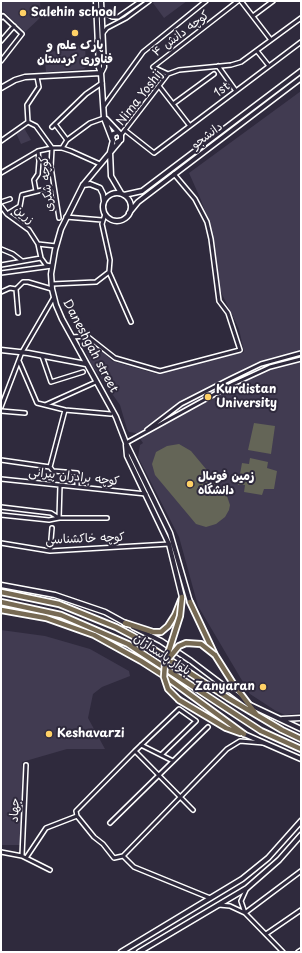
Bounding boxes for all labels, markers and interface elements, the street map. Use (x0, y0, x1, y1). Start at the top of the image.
place label: Salehin school (31, 6, 116, 20)
marker: Salehin school (18, 8, 28, 18)
street label: کوچه دانش ۴ (150, 8, 212, 60)
marker: پارک علم و فناوری کردستان (70, 28, 80, 38)
place label: پارک علم و فناوری کردستان (37, 39, 113, 67)
street label: Nima Yoshij (114, 67, 166, 129)
street label: 1st (211, 79, 233, 101)
street label: دانشجو (188, 120, 226, 152)
street label: کوچه شکری (37, 155, 57, 213)
street label: زرین (11, 203, 37, 227)
street label: Daneshgah street (59, 297, 121, 395)
place label: Kurdistan University (216, 383, 277, 411)
marker: Kurdistan University (203, 392, 213, 402)
street label: کوچه برادران پیرانی (28, 465, 120, 489)
place label: زمین فوتبال دانشگاه (198, 470, 254, 498)
marker: زمین فوتبال دانشگاه (185, 479, 195, 489)
street label: کوچه خاکشناسی (45, 530, 125, 548)
street label: بلوار پاسداران (131, 631, 193, 679)
place label: Zanyaran (195, 680, 255, 694)
marker: Zanyaran (258, 682, 268, 692)
place label: Keshavarzi (57, 727, 124, 741)
marker: Keshavarzi (44, 729, 54, 739)
street label: جهاد (7, 797, 23, 823)

